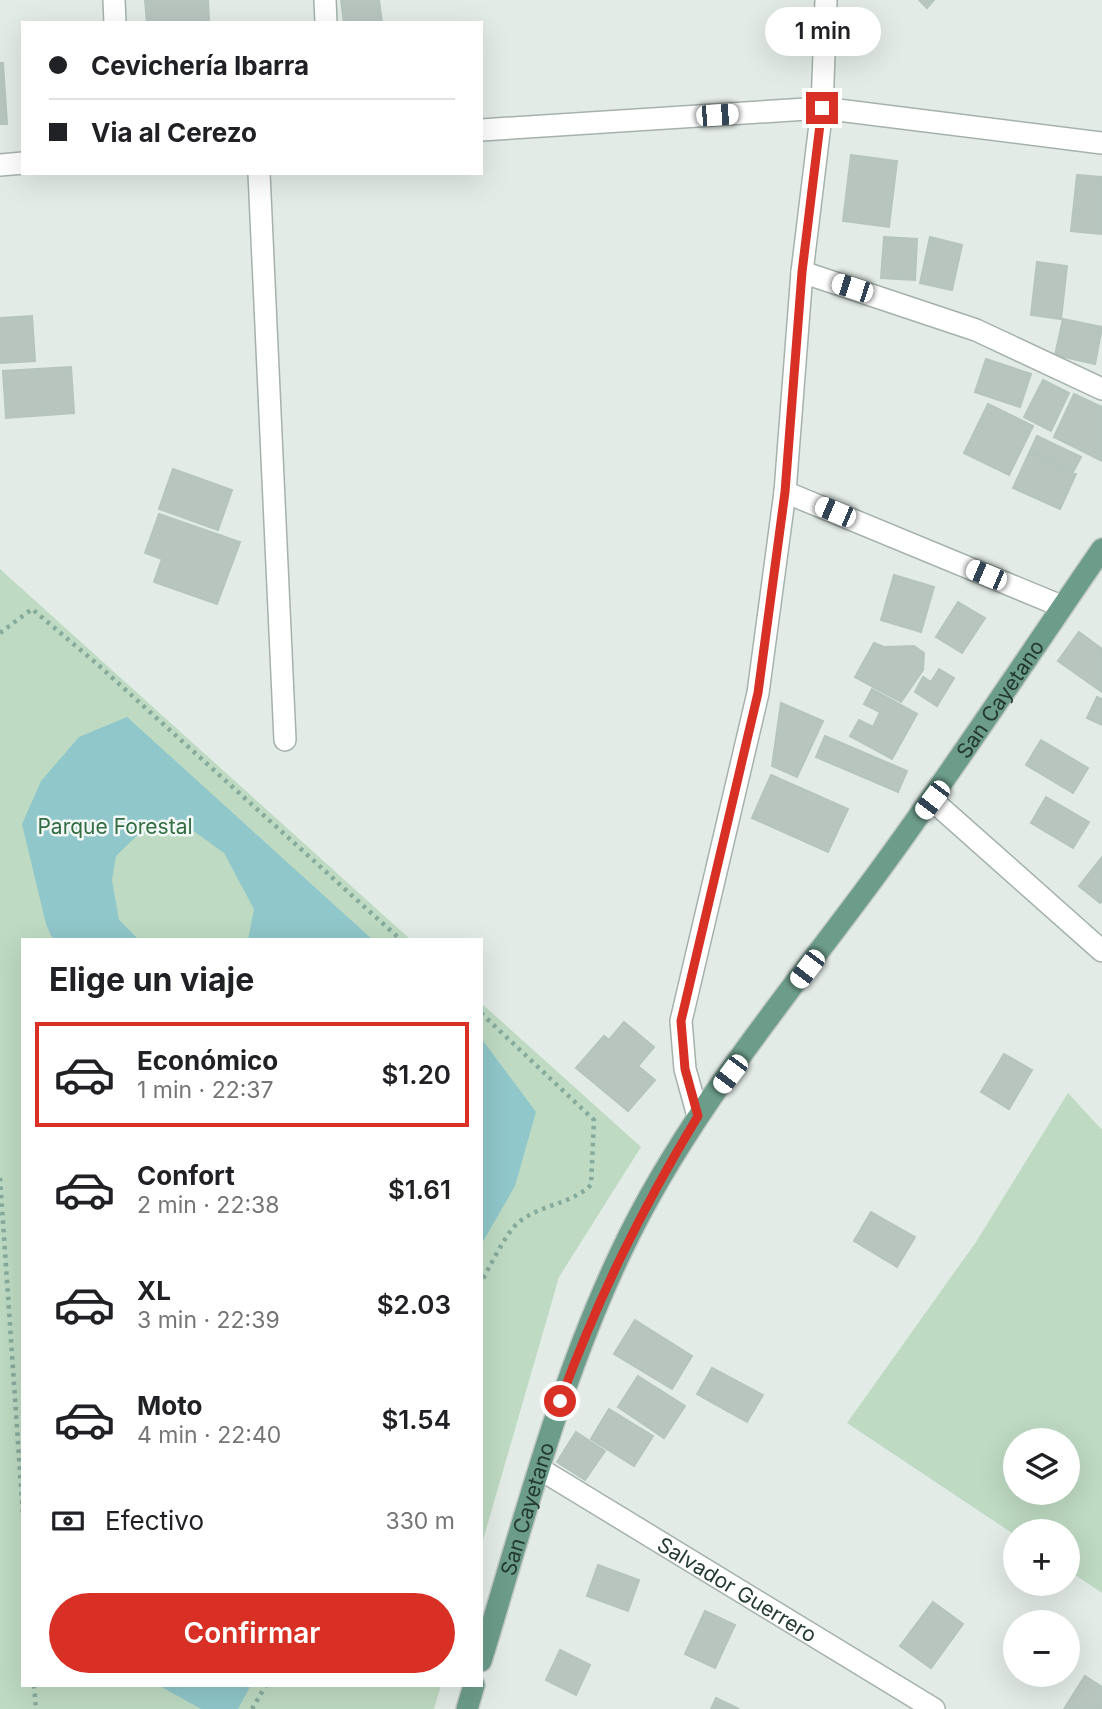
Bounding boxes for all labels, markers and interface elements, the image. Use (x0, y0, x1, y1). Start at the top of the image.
callout: 1 min (764, 7, 880, 56)
text: 1 min (795, 17, 851, 45)
text: Cevichería Ibarra (91, 50, 309, 81)
route end (806, 92, 838, 124)
car (696, 103, 739, 127)
text: Via al Cerezo (91, 117, 257, 148)
car (829, 272, 876, 304)
car (812, 494, 859, 530)
car (963, 557, 1010, 593)
street label: San Cayetano (951, 635, 1049, 763)
car (911, 777, 954, 823)
park label: Parque Forestal (37, 814, 193, 839)
car (786, 946, 829, 992)
text: Elige un viaje (49, 960, 254, 999)
icon: car (53, 1043, 116, 1106)
text: Económico (137, 1045, 278, 1076)
car (709, 1051, 752, 1097)
text: $1.20 (381, 1059, 451, 1090)
text: 1 min · 22:37 (137, 1076, 274, 1104)
icon: car (53, 1158, 116, 1221)
text: Confort (137, 1160, 235, 1191)
text: $1.61 (388, 1174, 451, 1205)
text: 2 min · 22:38 (137, 1191, 279, 1219)
icon: car (53, 1273, 116, 1336)
text: XL (137, 1275, 171, 1306)
text: $2.03 (377, 1289, 451, 1320)
text: 3 min · 22:39 (137, 1306, 280, 1334)
route start (544, 1385, 576, 1417)
icon: car (53, 1388, 116, 1451)
text: Moto (137, 1390, 202, 1421)
text: $1.54 (381, 1404, 451, 1435)
text: 4 min · 22:40 (137, 1421, 281, 1449)
map controls (1003, 1428, 1080, 1687)
button: layers (1003, 1428, 1080, 1505)
street label: San Cayetano (495, 1439, 559, 1578)
icon: cash (49, 1502, 87, 1540)
text: Efectivo (105, 1505, 204, 1536)
text: 330 m (385, 1507, 455, 1535)
button: + (1003, 1519, 1080, 1596)
street label: Salvador Guerrero (653, 1531, 821, 1647)
button: Confirmar (49, 1593, 455, 1673)
button: − (1003, 1610, 1080, 1687)

